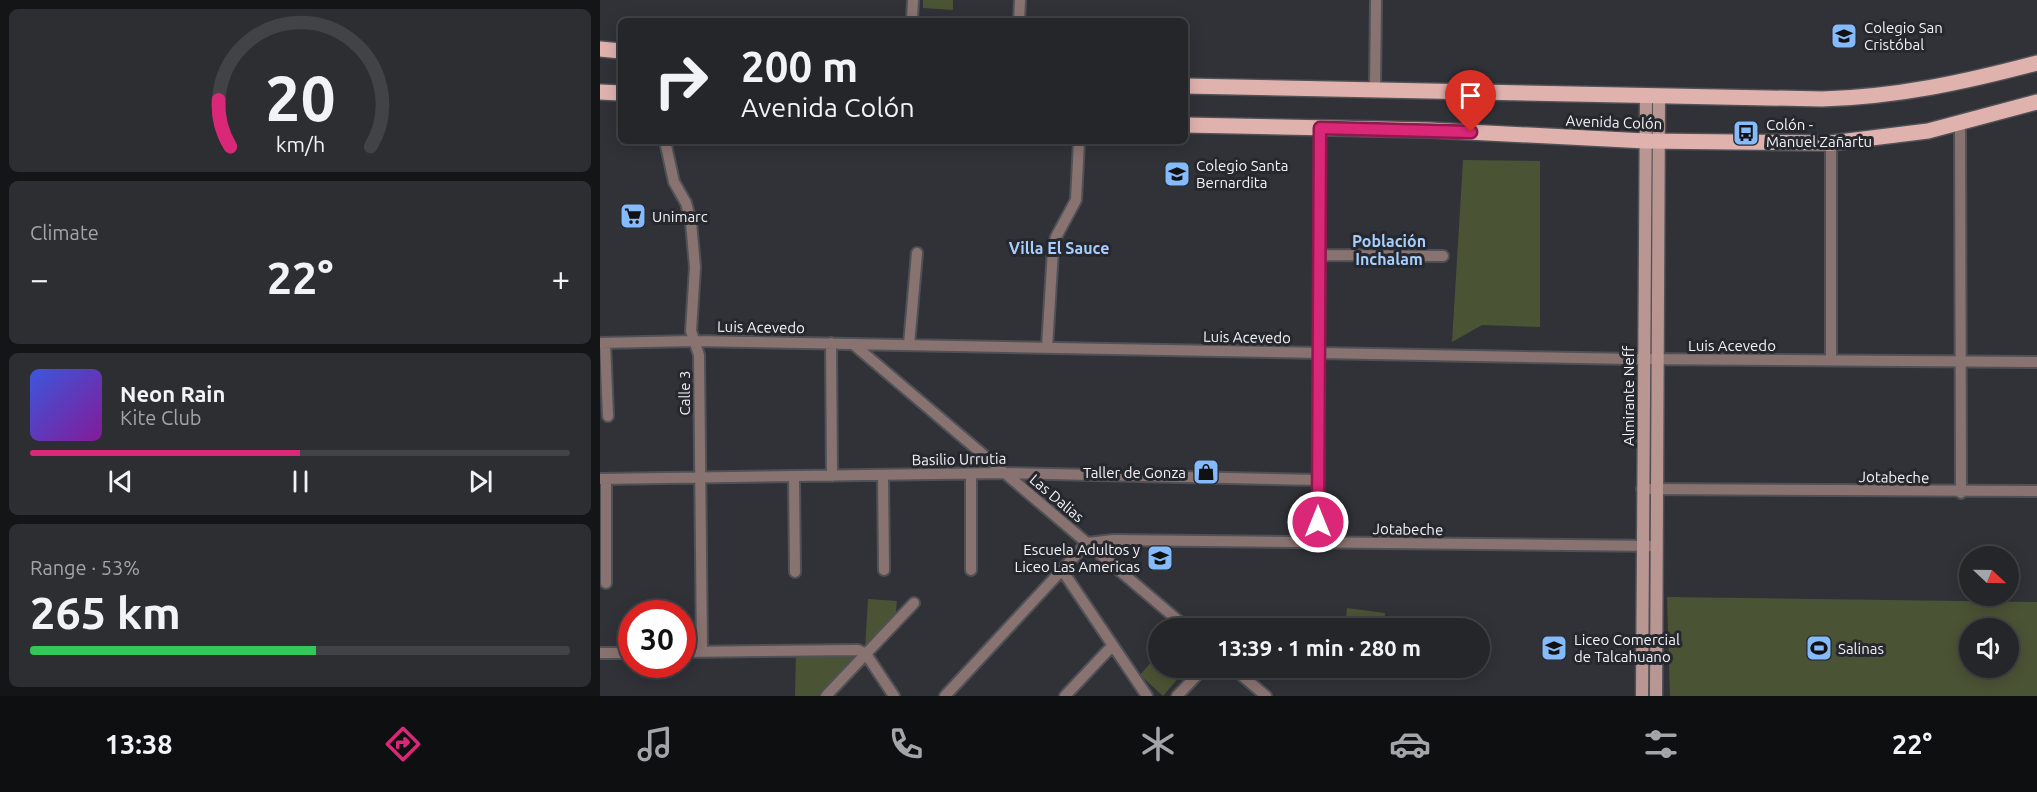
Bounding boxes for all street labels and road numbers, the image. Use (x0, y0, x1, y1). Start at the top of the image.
street label: Avenida Colón (1565, 112, 1663, 132)
street label: Luis Acevedo (717, 318, 805, 336)
street label: Luis Acevedo (1203, 328, 1291, 346)
street label: Luis Acevedo (1688, 337, 1776, 354)
street label: Almirante Neff (1620, 345, 1637, 446)
street label: Calle 3 (676, 371, 693, 415)
street label: Basilio Urrutia (912, 450, 1006, 468)
street label: Jotabeche (1859, 468, 1929, 486)
street label: Las Dalias (1026, 470, 1088, 526)
street label: Jotabeche (1373, 520, 1443, 538)

